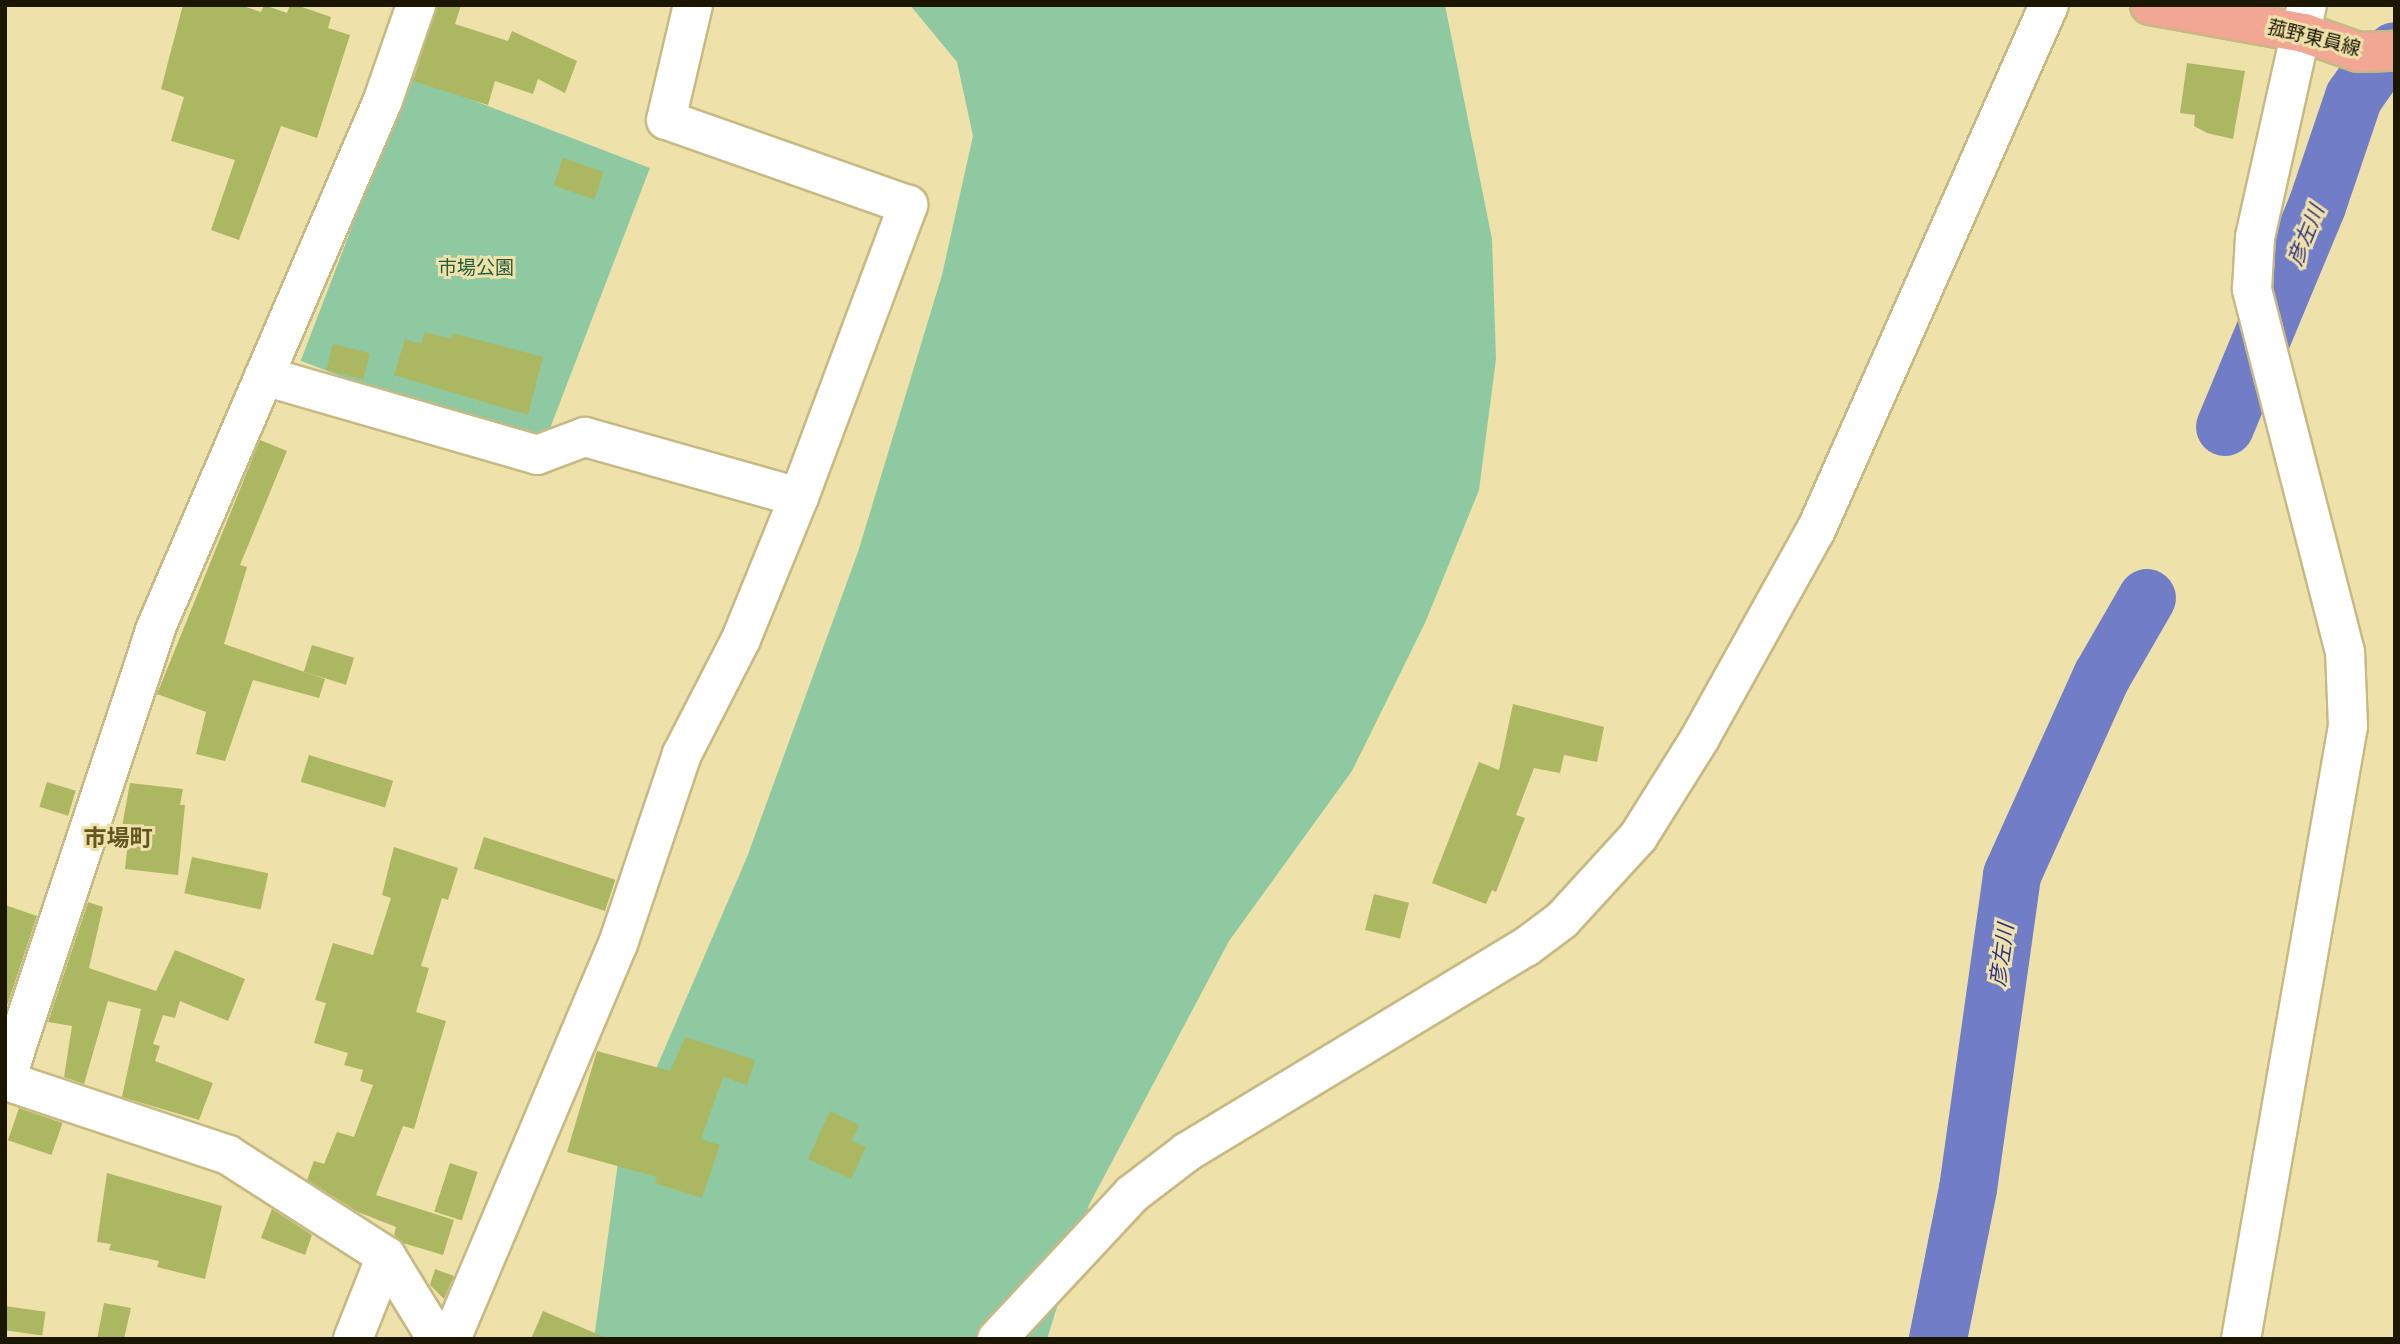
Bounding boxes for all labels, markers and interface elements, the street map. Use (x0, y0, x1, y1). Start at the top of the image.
street label: 菰野東員線 (2265, 15, 2363, 61)
water label: 彦左川 (2282, 201, 2328, 269)
park label: 市場公園 (438, 257, 514, 279)
district label: 市場町 (84, 823, 152, 851)
water label: 彦左川 (1984, 922, 2018, 988)

